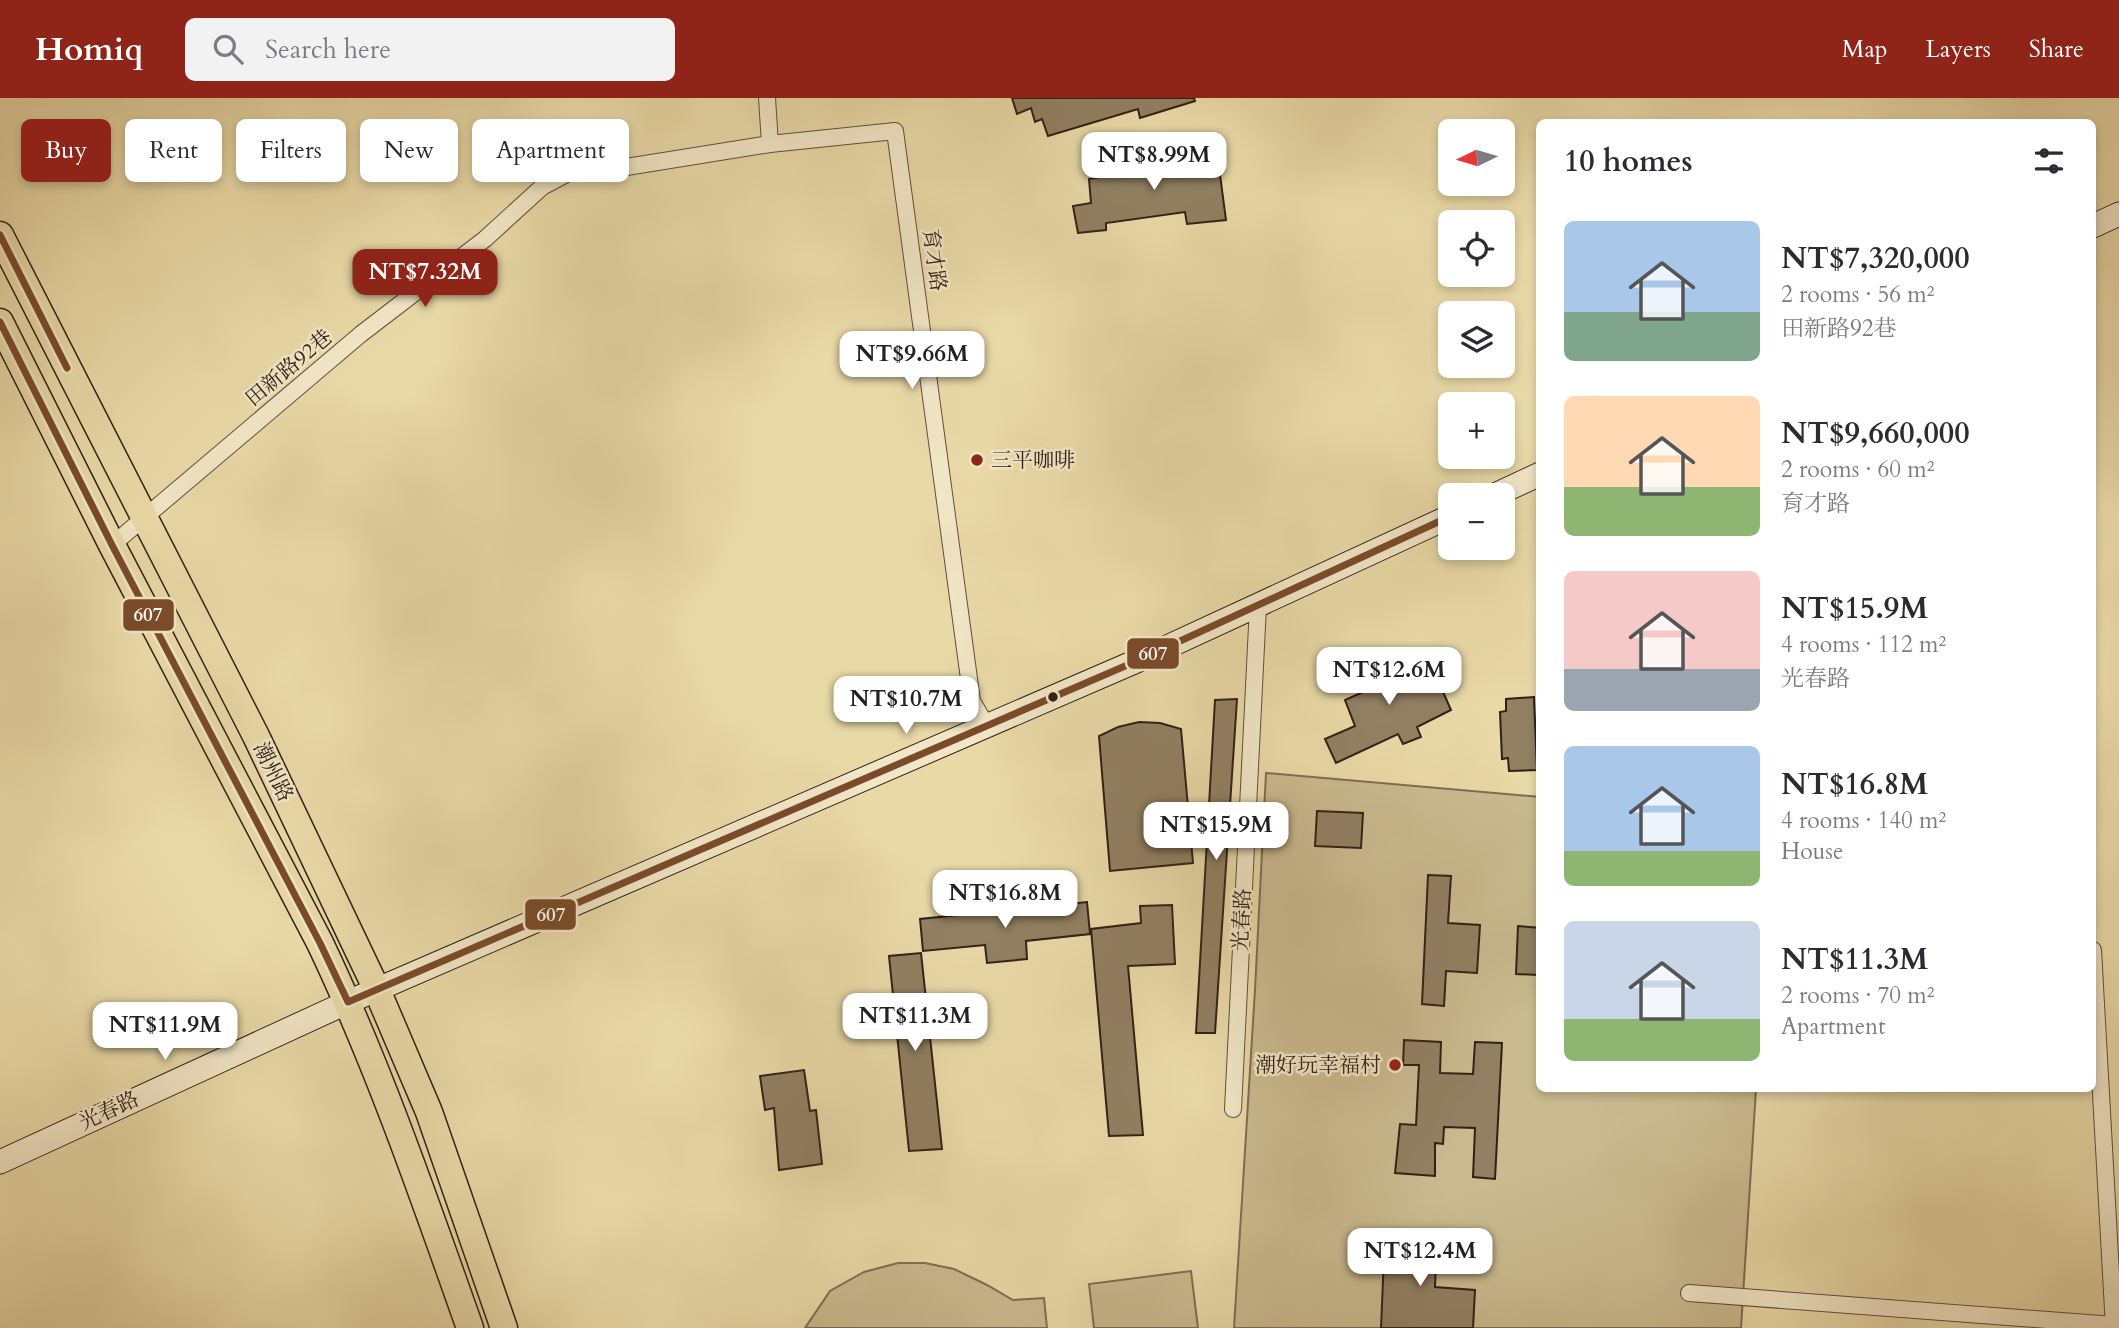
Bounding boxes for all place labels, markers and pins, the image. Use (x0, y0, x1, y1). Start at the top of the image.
pin: NT$8.99M (1082, 132, 1226, 192)
pin: NT$7.32M (353, 250, 497, 309)
pin: NT$9.66M (840, 331, 984, 391)
place label: 三平咖啡 (991, 446, 1075, 475)
marker: 三平咖啡 (969, 452, 985, 468)
pin: NT$12.6M (1317, 648, 1461, 707)
pin: NT$10.7M (834, 676, 978, 736)
unlabelled marker (1046, 690, 1060, 704)
pin: NT$15.9M (1144, 802, 1288, 862)
pin: NT$16.8M (933, 870, 1077, 930)
pin: NT$11.3M (843, 993, 987, 1053)
pin: NT$11.9M (93, 1002, 237, 1062)
place label: 潮好玩幸福村 (1255, 1051, 1381, 1080)
marker: 潮好玩幸福村 (1387, 1057, 1403, 1073)
pin: NT$12.4M (1348, 1228, 1492, 1288)

